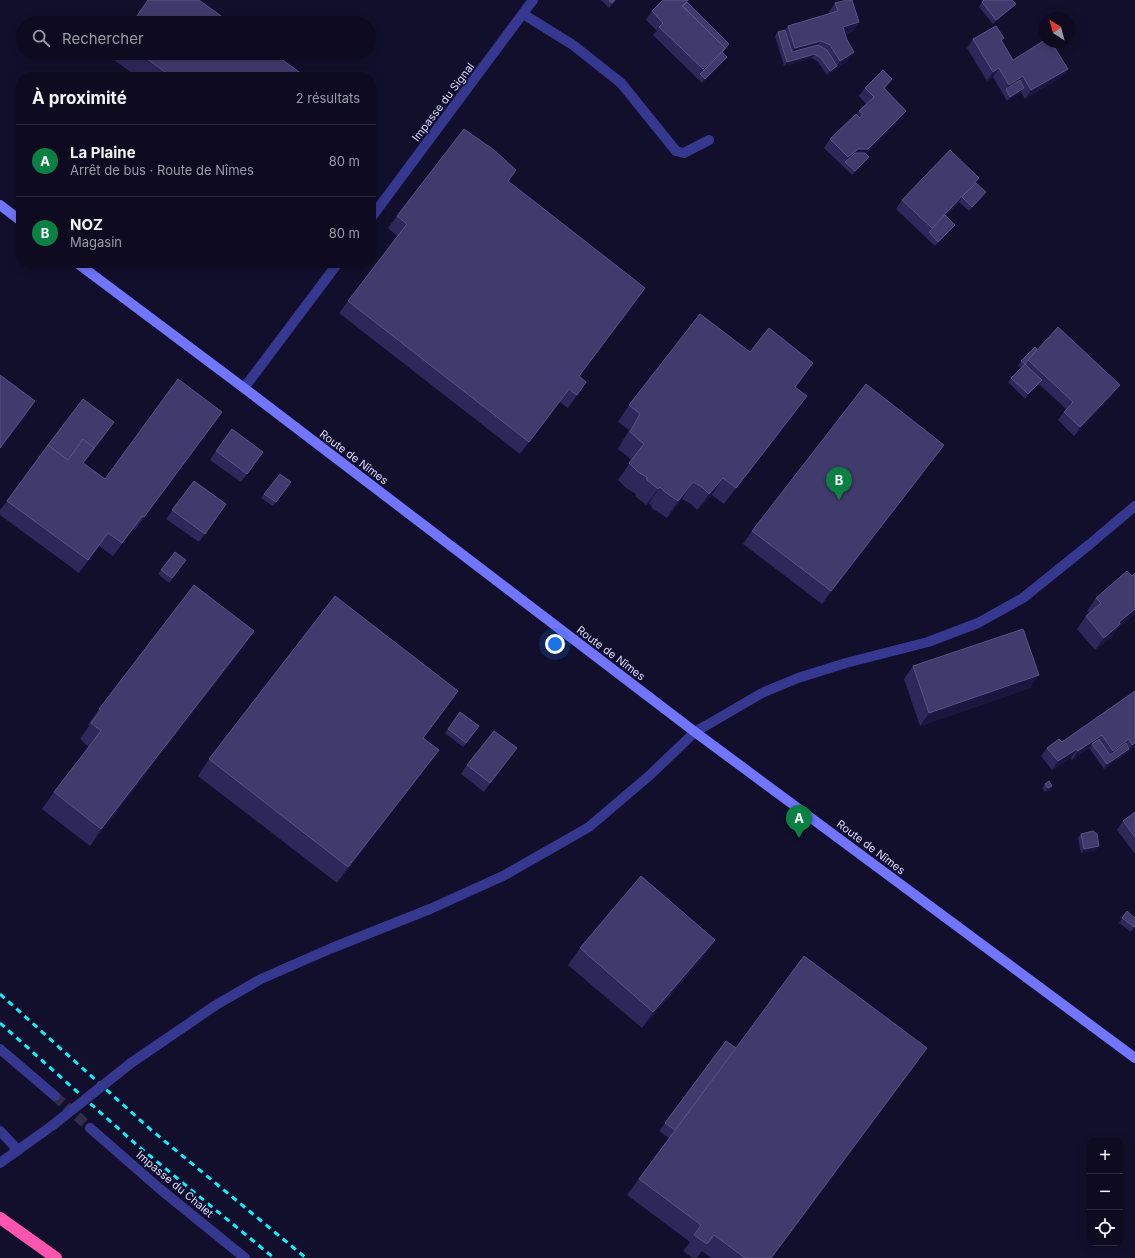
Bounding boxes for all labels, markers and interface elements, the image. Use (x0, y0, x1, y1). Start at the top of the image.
north arrow (1039, 12, 1075, 48)
search box (16, 16, 376, 60)
icon: search (30, 27, 52, 49)
text: Rechercher (62, 29, 144, 48)
street label: Impasse du Signal (409, 60, 477, 144)
text: À proximité (32, 88, 127, 108)
text: 2 résultats (296, 90, 360, 106)
text: La Plaine (70, 143, 136, 162)
text: A (40, 153, 50, 169)
text: 80 m (329, 153, 360, 169)
text: Arrêt de bus · Route de Nîmes (70, 162, 254, 178)
text: NOZ (70, 215, 103, 234)
text: B (41, 225, 49, 241)
text: 80 m (329, 225, 360, 241)
text: Magasin (70, 234, 122, 250)
street label: Route de Nîmes (317, 427, 391, 487)
pin: B (826, 467, 852, 500)
street label: Route de Nîmes (574, 623, 648, 683)
your location (545, 634, 565, 654)
pin: A (786, 805, 812, 838)
street label: Route de Nîmes (834, 817, 908, 877)
map controls (1087, 1138, 1123, 1246)
button: + (1087, 1138, 1123, 1174)
street label: Impasse du Chalet (134, 1148, 217, 1221)
button: − (1087, 1174, 1123, 1210)
button: locate (1087, 1210, 1123, 1246)

